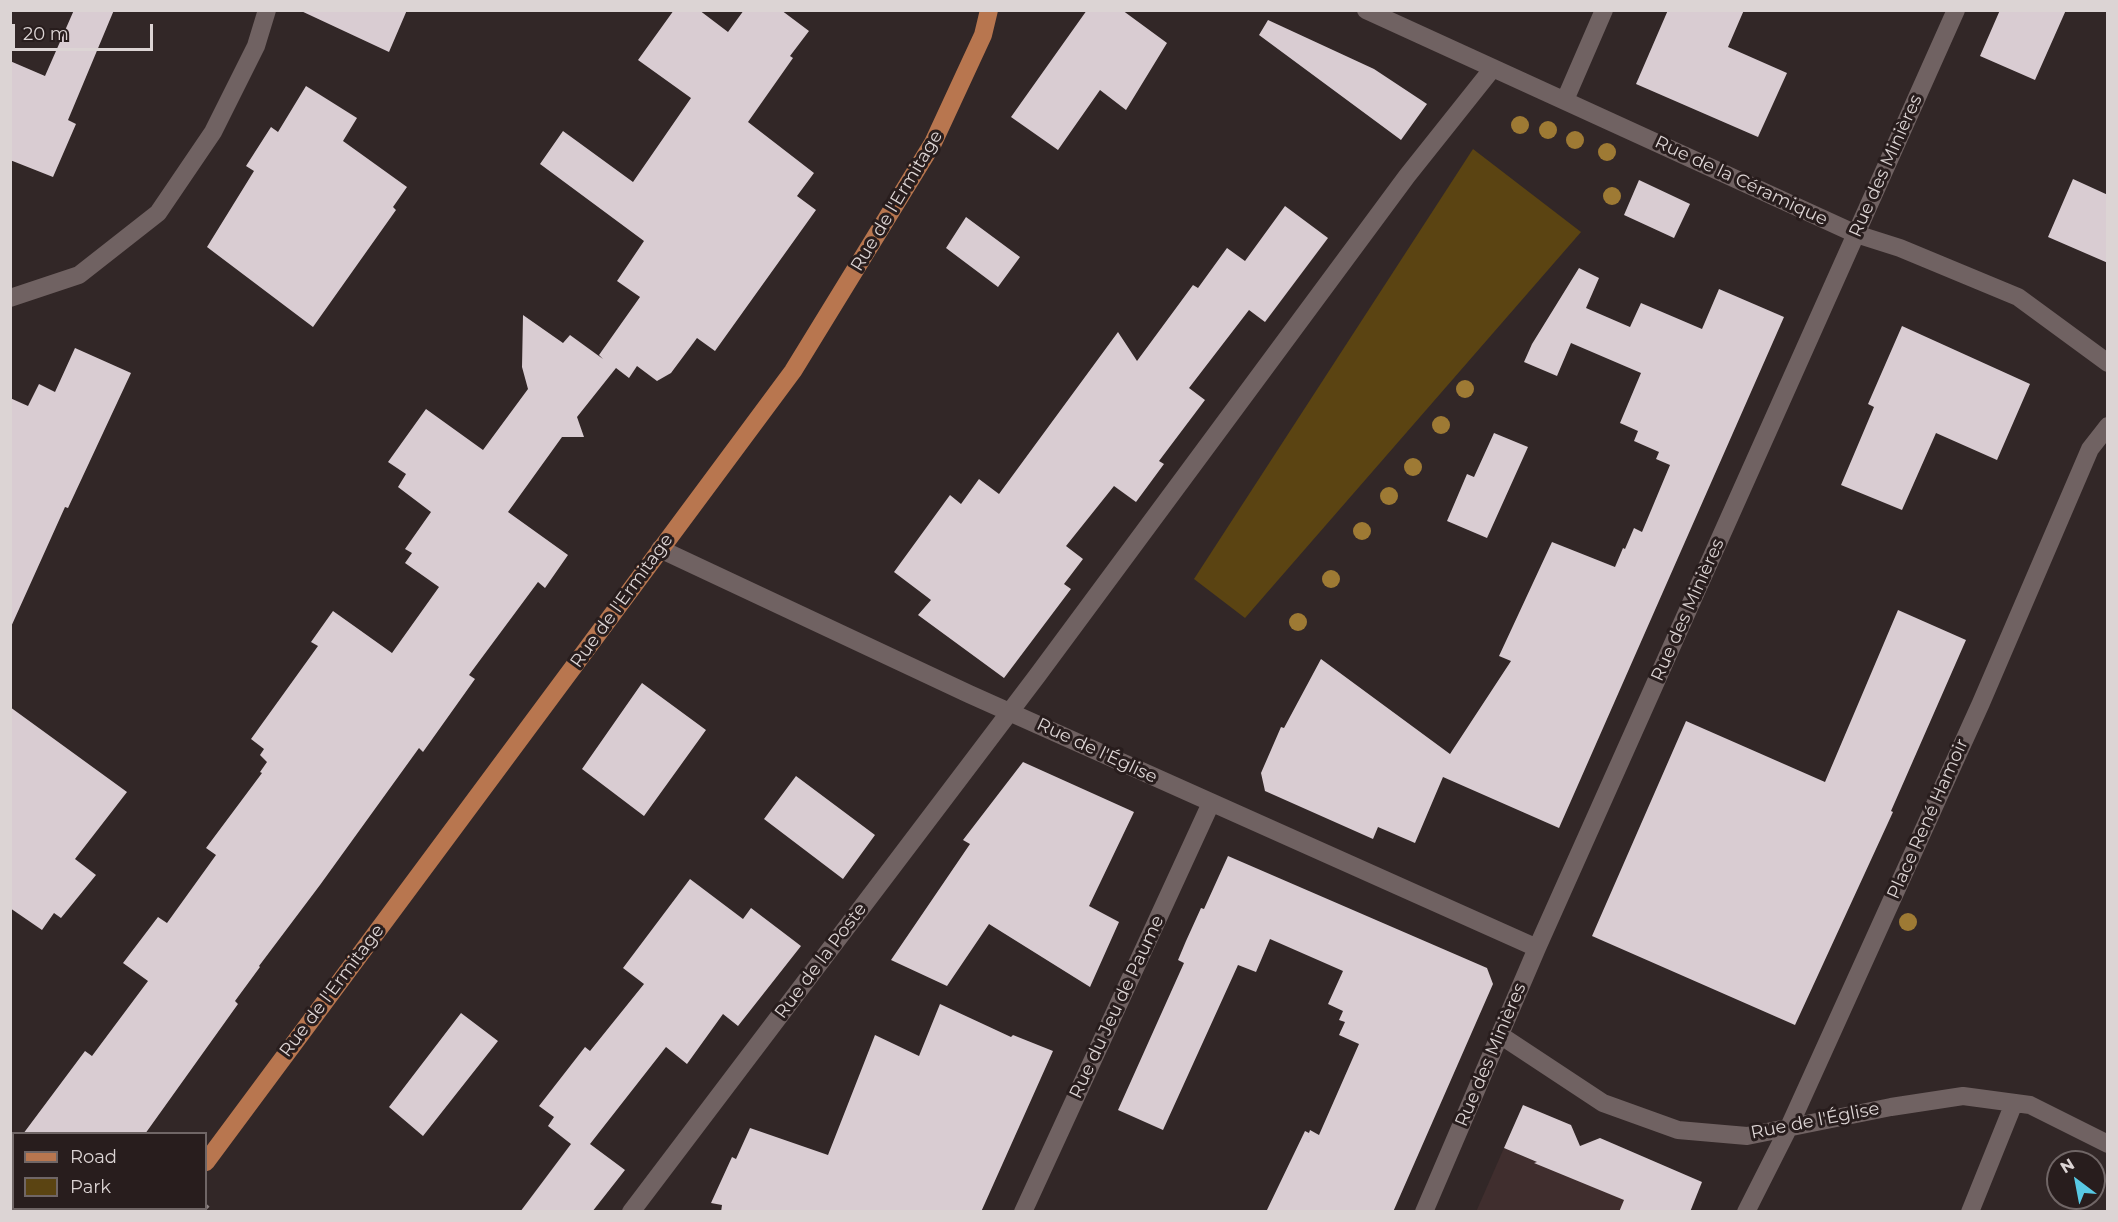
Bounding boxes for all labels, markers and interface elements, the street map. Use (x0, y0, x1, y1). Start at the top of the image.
scale bar (15, 12, 156, 50)
text: 20 m (23, 23, 69, 45)
street label: Rue des Minières (1845, 91, 1927, 241)
street label: Rue de l'Ermitage (846, 127, 948, 275)
street label: Rue de la Céramique (1651, 131, 1831, 231)
street label: Rue de l'Ermitage (566, 530, 678, 672)
street label: Rue des Minières (1647, 535, 1729, 685)
street label: Rue de l'Église (1033, 714, 1161, 788)
street label: Place René Hamoir (1883, 735, 1973, 903)
street label: Rue de la Poste (770, 899, 872, 1023)
street label: Rue du Jeu de Paume (1065, 912, 1169, 1102)
street label: Rue de l'Ermitage (275, 920, 389, 1062)
street label: Rue des Minières (1451, 980, 1531, 1130)
street label: Rue de l'Église (1749, 1098, 1881, 1144)
legend (12, 1132, 207, 1210)
text: Road (70, 1146, 117, 1168)
north arrow (2046, 1150, 2106, 1210)
text: N (2057, 1155, 2078, 1177)
text: Park (70, 1176, 111, 1198)

